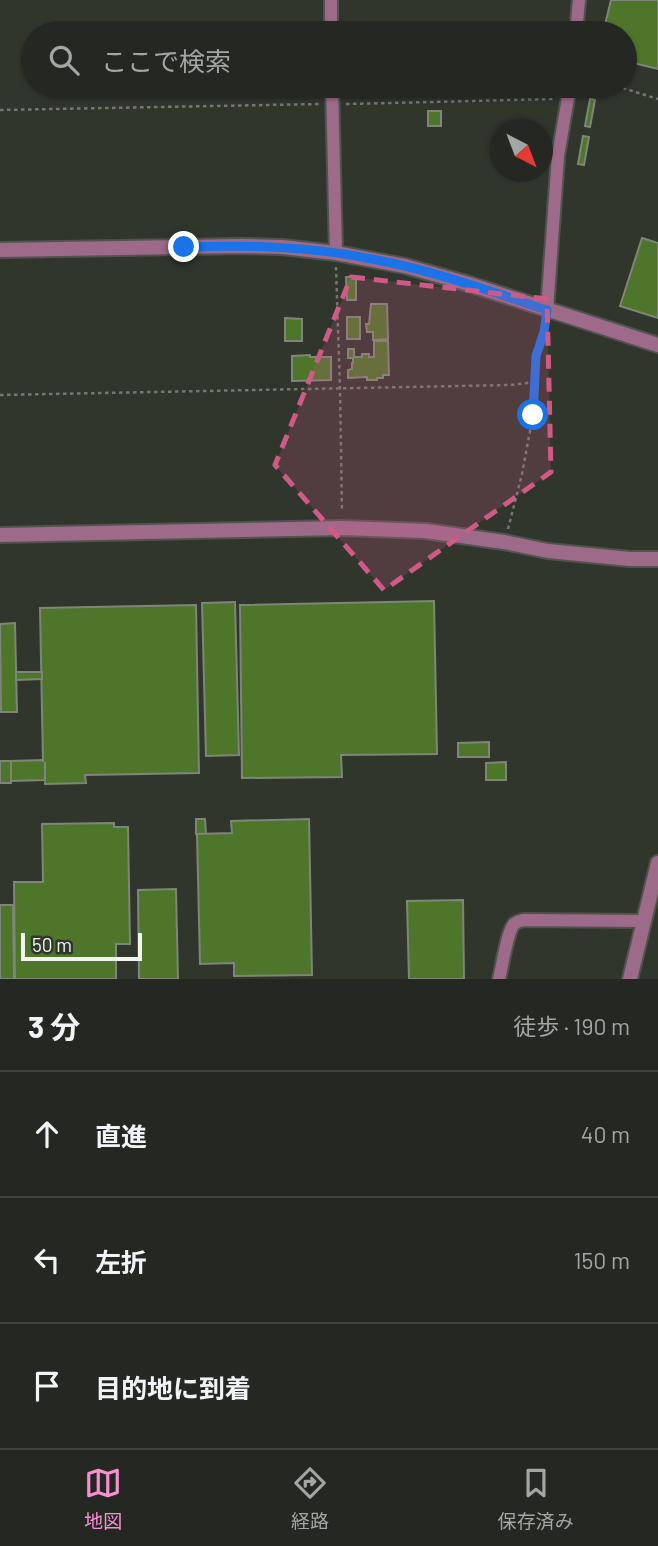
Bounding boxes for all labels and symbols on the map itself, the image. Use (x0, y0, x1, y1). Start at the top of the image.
north arrow (490, 119, 553, 182)
route end (168, 231, 199, 262)
route start (517, 399, 548, 430)
scale bar (21, 930, 142, 962)

